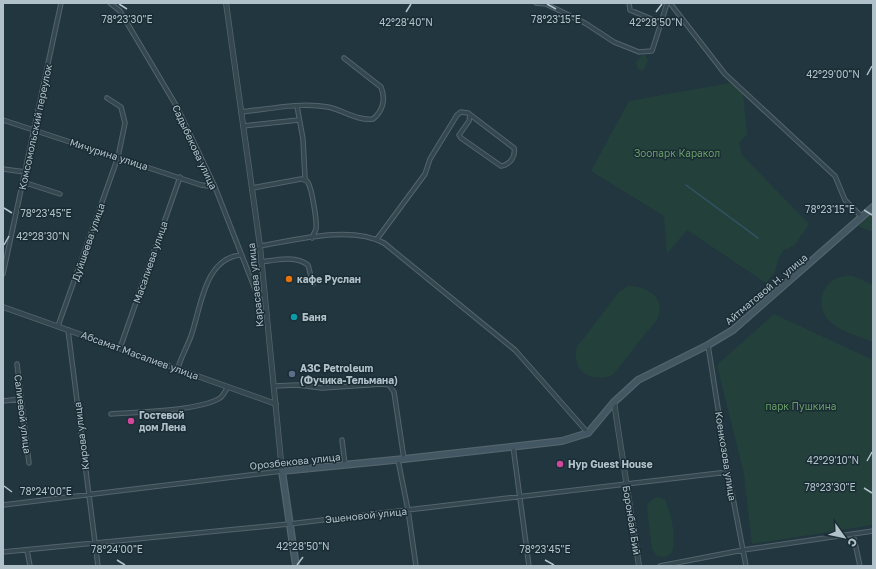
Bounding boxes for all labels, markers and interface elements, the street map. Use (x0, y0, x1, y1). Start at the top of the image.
text: 78°23'30"E (101, 13, 153, 25)
text: 78°23'15"E (531, 13, 581, 25)
text: 42°28'40"N (379, 16, 433, 28)
text: 42°28'50"N (629, 16, 683, 28)
street label: Комсомольский переулок (16, 63, 54, 191)
text: 42°29'00"N (806, 68, 860, 80)
street label: Садыбекова улица (170, 103, 220, 191)
street label: Мичурина улица (68, 136, 150, 172)
park label: Зоопарк Каракол (634, 147, 720, 159)
street label: Дуйшеева улица (69, 201, 107, 283)
text: 78°23'15"E (805, 203, 855, 215)
text: 78°23'45"E (20, 207, 72, 219)
street label: Масалиева улица (130, 219, 170, 305)
text: 42°28'30"N (16, 230, 70, 242)
street label: Карасаева улица (245, 242, 265, 328)
street label: Айтматовой Н. улица (722, 251, 810, 327)
place label: кафе Руслан (297, 273, 361, 285)
marker: кафе Руслан (284, 274, 294, 284)
place label: Баня (302, 311, 327, 323)
marker: Баня (289, 312, 299, 322)
street label: Абсамат Масалиев улица (80, 328, 200, 382)
place label: АЗС Petroleum (Фучика-Тельмана) (300, 362, 398, 386)
marker: АЗС Petroleum (Фучика-Тельмана) (287, 369, 297, 379)
street label: Салиевой улица (12, 374, 34, 454)
park label: парк Пушкина (766, 400, 836, 412)
street label: Кирова улица (71, 401, 91, 471)
place label: Гостевой дом Лена (139, 409, 186, 433)
street label: Коенкозова улица (713, 410, 739, 502)
marker: Гостевой дом Лена (126, 416, 136, 426)
street label: Орозбекова улица (249, 450, 341, 472)
text: 42°29'10"N (807, 454, 859, 466)
place label: Нур Guest House (568, 458, 653, 470)
marker: Нур Guest House (555, 459, 565, 469)
text: 78°23'30"E (804, 481, 856, 493)
text: 78°24'00"E (20, 485, 72, 497)
street label: Боронбай Бий (621, 485, 643, 555)
street label: Эшеновой улица (324, 505, 408, 525)
north arrow (824, 517, 864, 557)
text: С (845, 536, 860, 550)
text: 42°28'50"N (276, 540, 330, 552)
text: 78°24'00"E (91, 543, 143, 555)
text: 78°23'45"E (519, 543, 571, 555)

